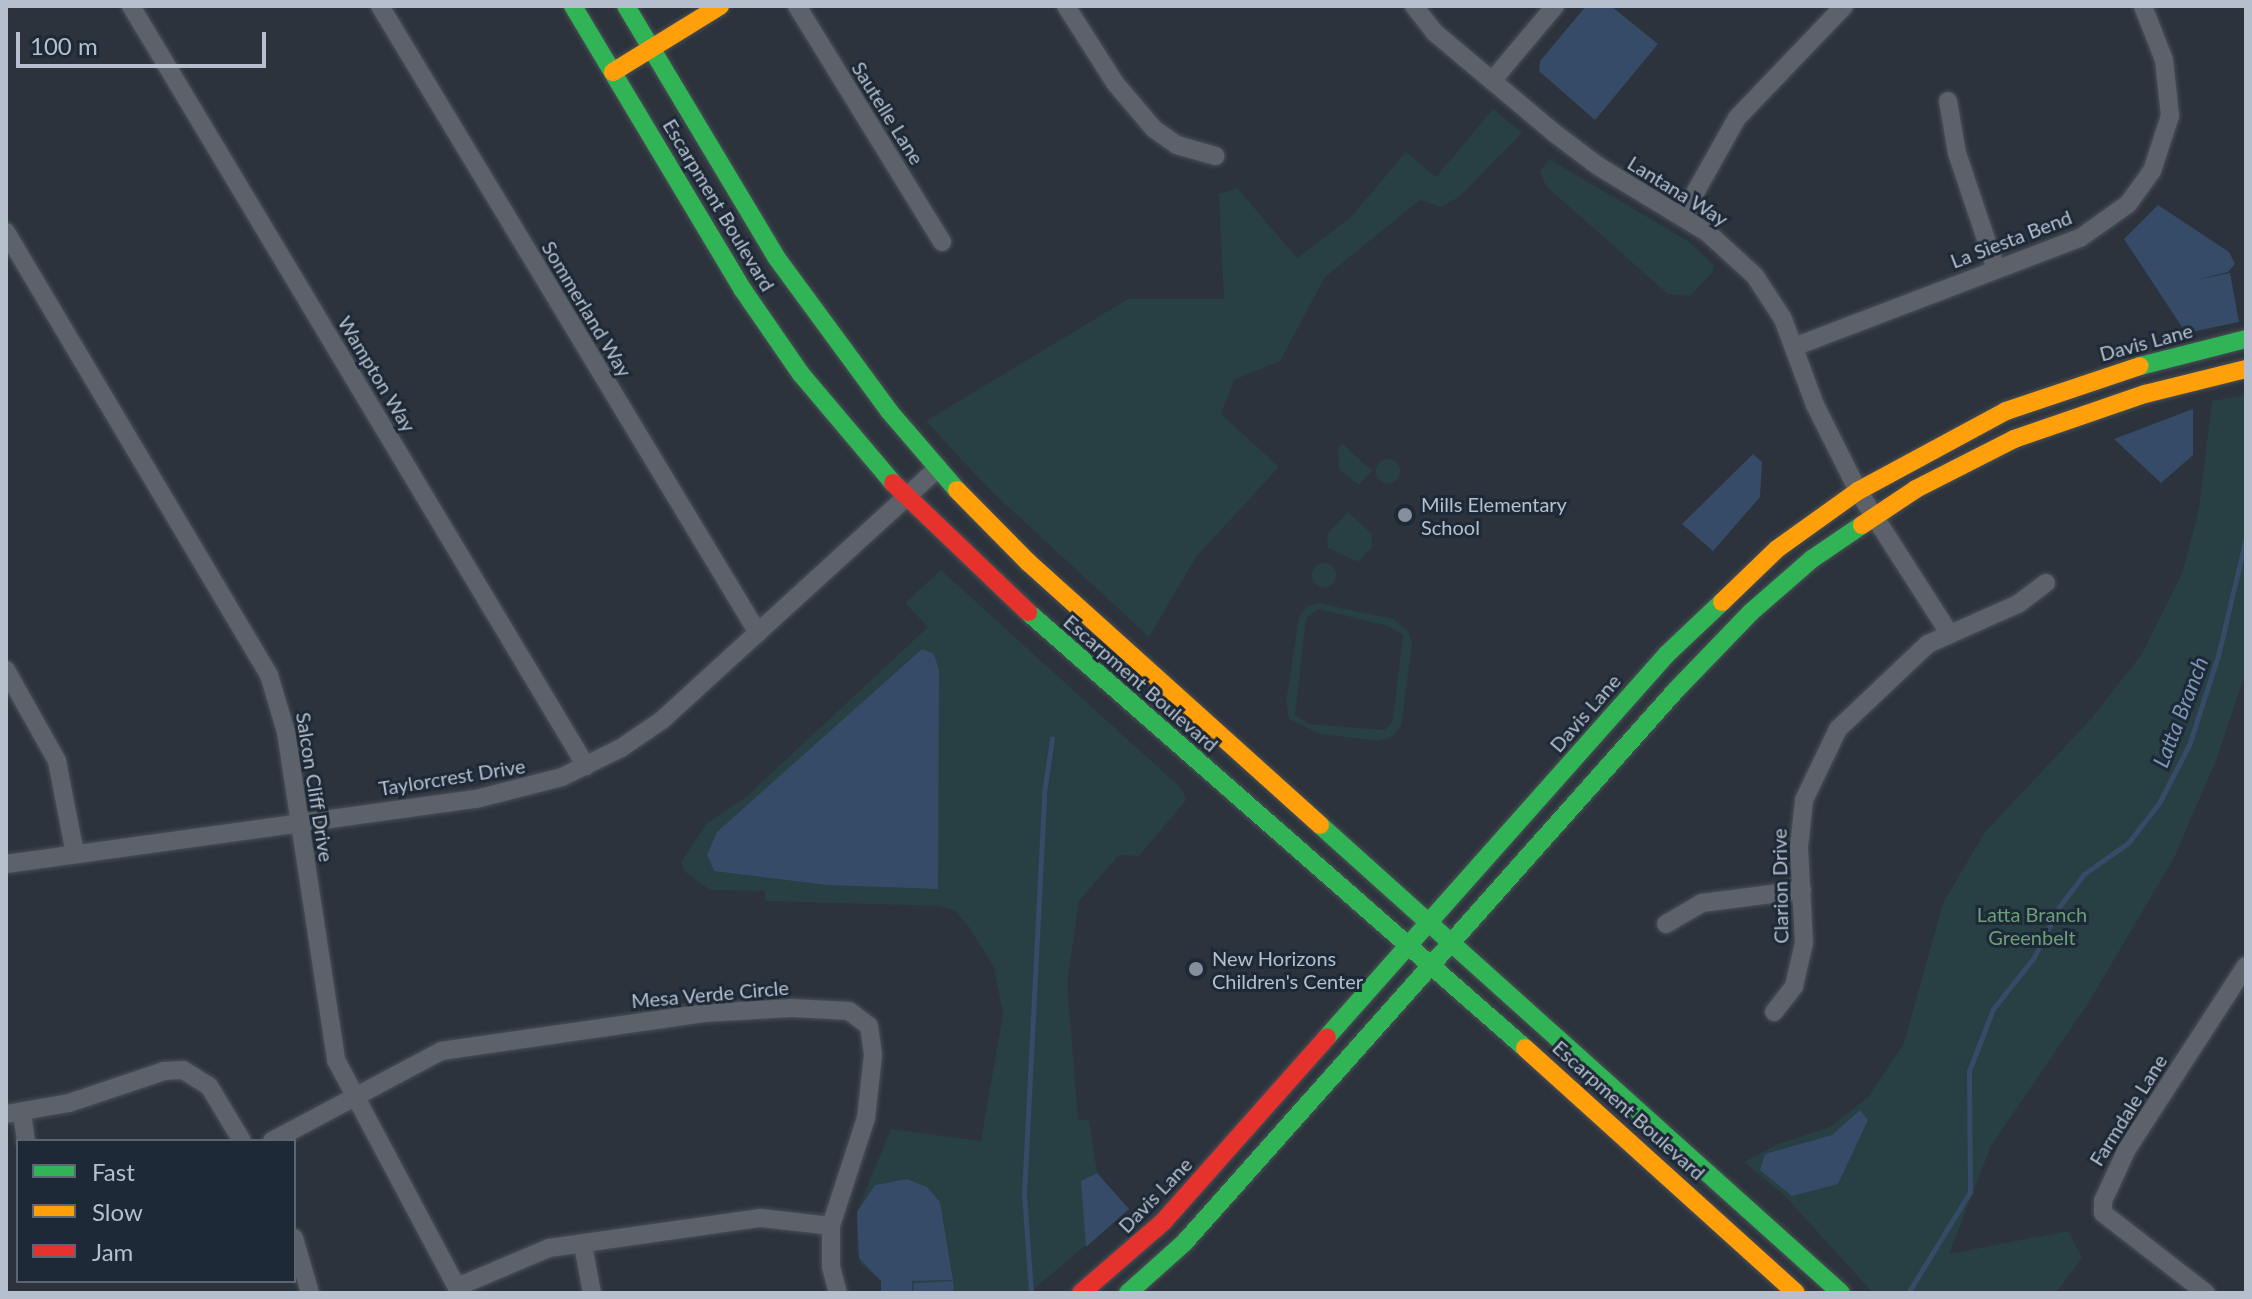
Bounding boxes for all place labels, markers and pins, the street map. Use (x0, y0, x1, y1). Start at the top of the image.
place label: Mills Elementary School (1421, 492, 1567, 539)
marker: Mills Elementary School (1396, 506, 1414, 524)
place label: New Horizons Children's Center (1212, 946, 1363, 993)
marker: New Horizons Children's Center (1187, 960, 1205, 978)

